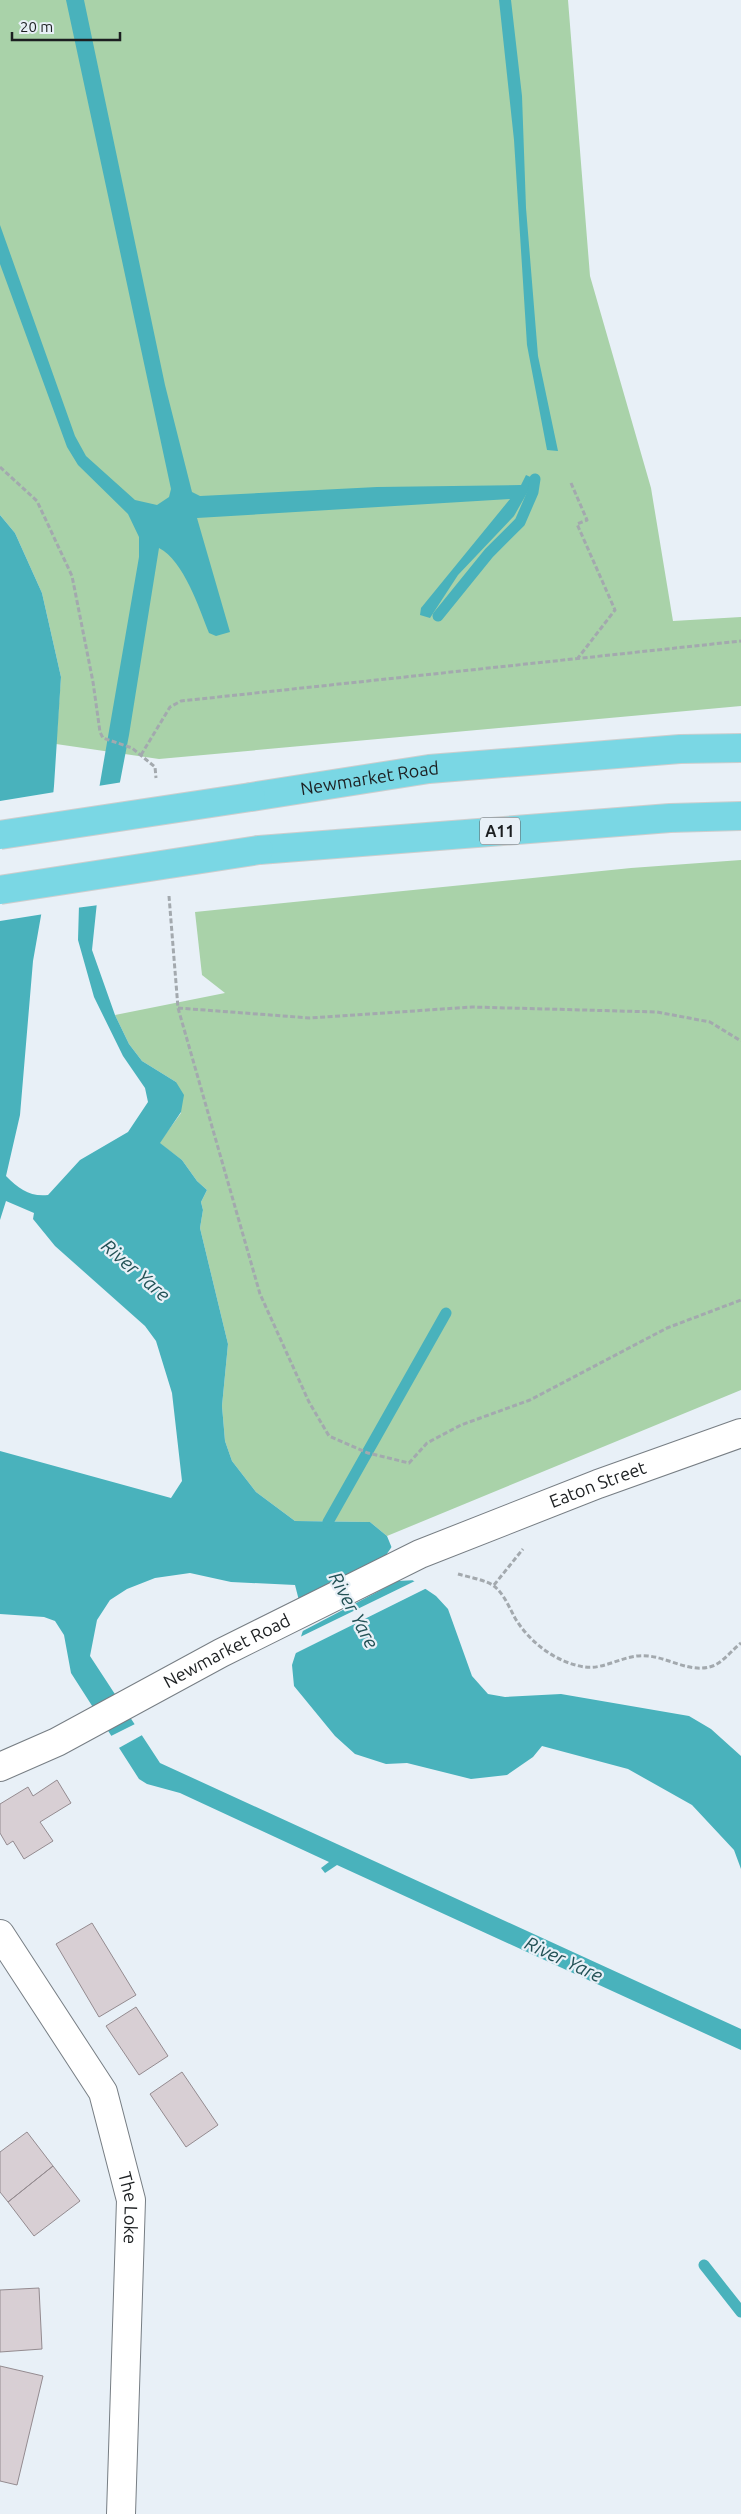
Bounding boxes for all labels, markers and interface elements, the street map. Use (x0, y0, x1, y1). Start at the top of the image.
scale bar (12, 10, 120, 42)
text: 20 m (20, 18, 53, 35)
street label: Newmarket Road (299, 757, 439, 798)
road number: A11 (480, 818, 520, 844)
water label: River Yare (97, 1234, 175, 1306)
street label: Eaton Street (546, 1457, 649, 1511)
water label: River Yare (325, 1568, 383, 1652)
street label: Newmarket Road (160, 1609, 293, 1691)
water label: River Yare (522, 1931, 607, 1987)
street label: The Loke (115, 2170, 142, 2245)

